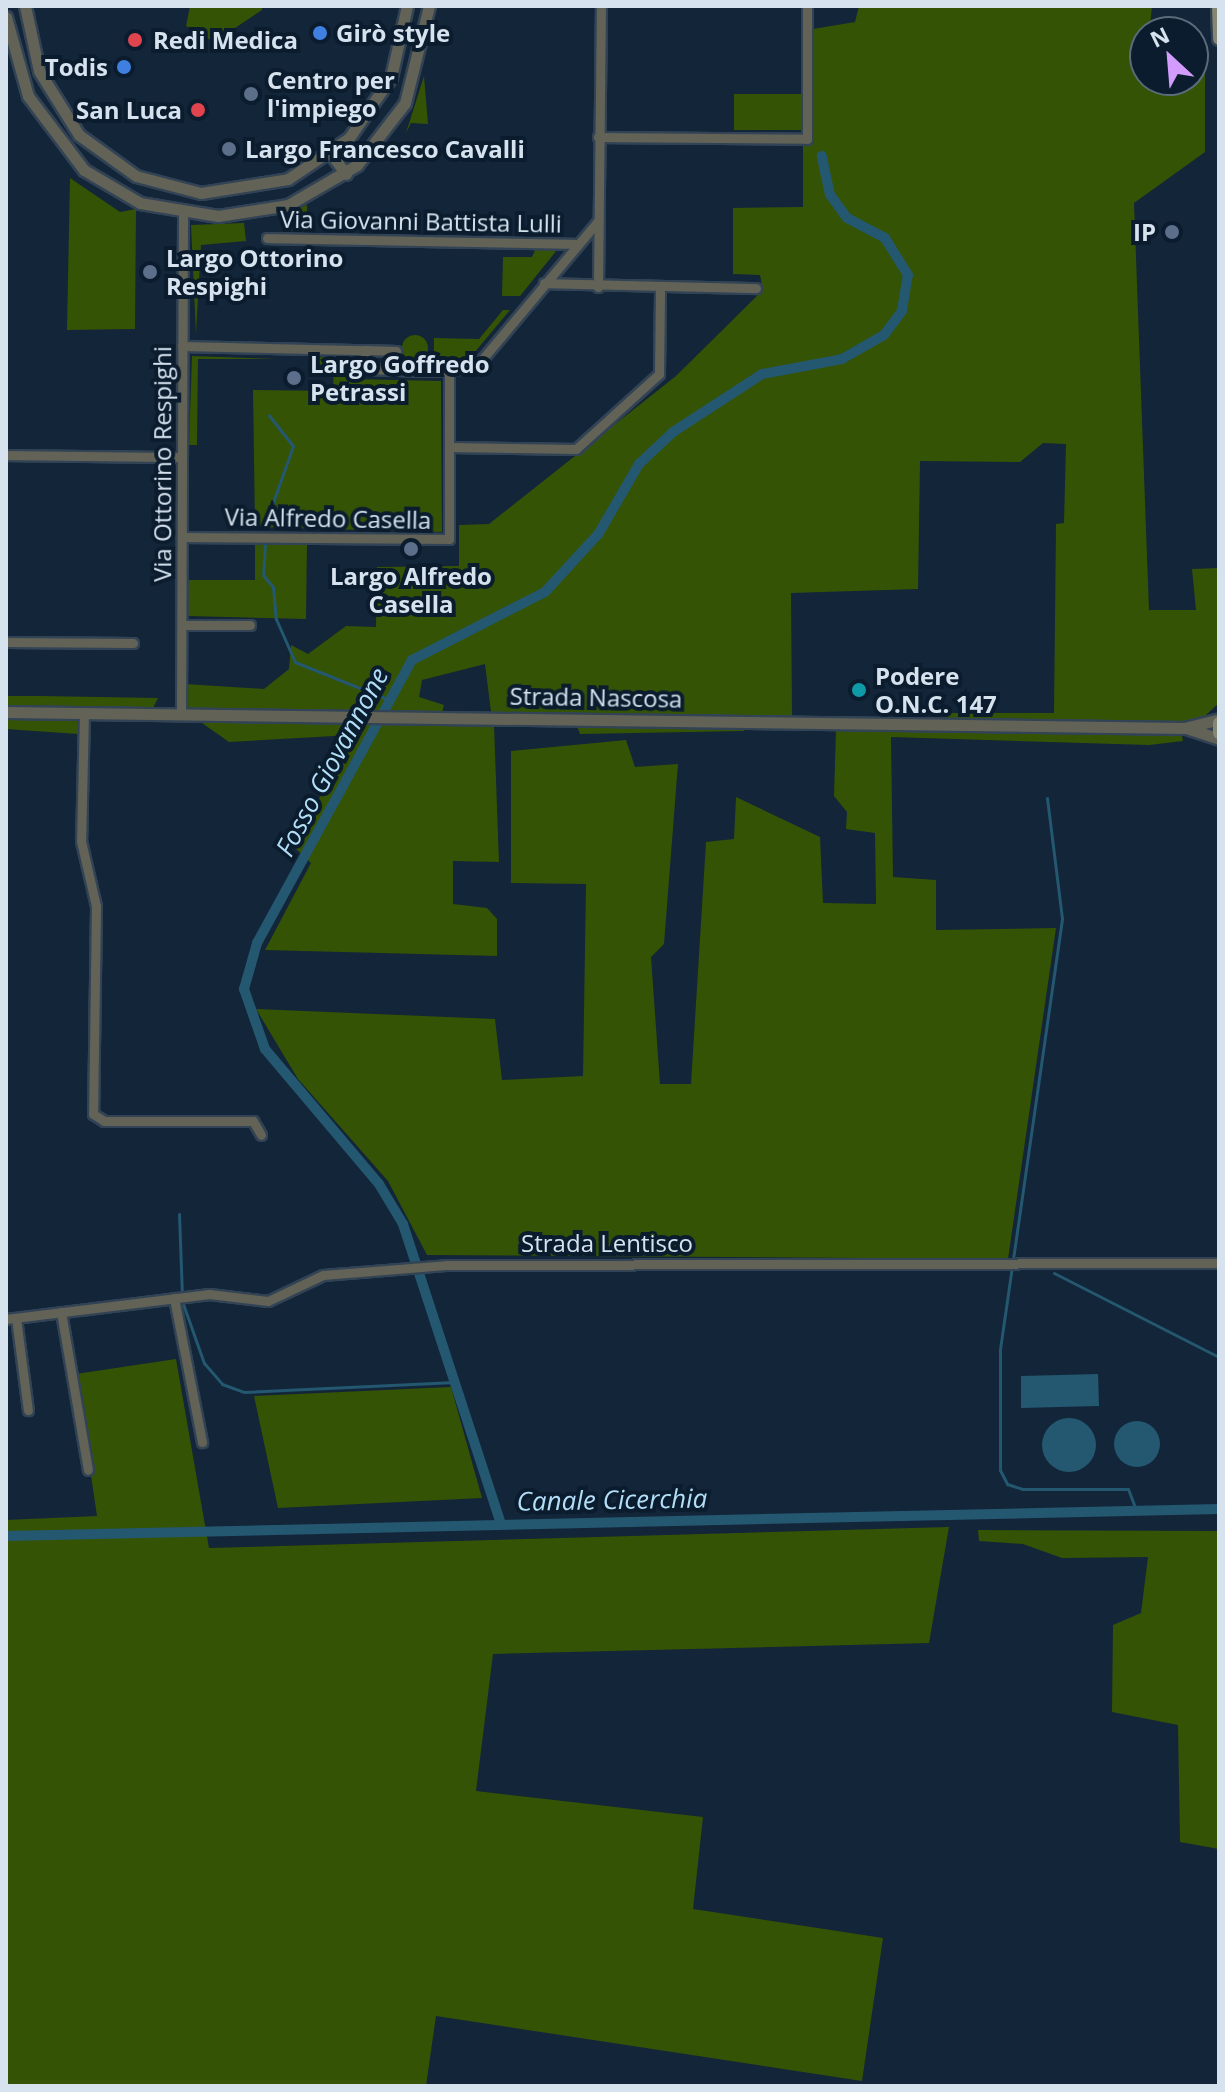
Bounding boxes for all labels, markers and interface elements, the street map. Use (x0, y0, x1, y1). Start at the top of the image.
north arrow (1129, 16, 1209, 96)
place label: Girò style (336, 19, 450, 47)
text: N (1145, 19, 1174, 54)
marker: Girò style (311, 24, 329, 42)
place label: Redi Medica (153, 26, 298, 54)
marker: Redi Medica (124, 29, 146, 51)
place label: Todis (45, 53, 108, 81)
marker: Todis (115, 58, 133, 76)
place label: Centro per l'impiego (267, 66, 395, 122)
marker: Centro per l'impiego (242, 85, 260, 103)
place label: San Luca (76, 96, 182, 124)
marker: San Luca (189, 101, 207, 119)
place label: Largo Francesco Cavalli (245, 135, 525, 163)
marker: Largo Francesco Cavalli (220, 140, 238, 158)
street label: Via Giovanni Battista Lulli (280, 204, 562, 238)
place label: IP (1133, 218, 1156, 246)
marker: IP (1163, 223, 1181, 241)
place label: Largo Ottorino Respighi (166, 244, 343, 300)
marker: Largo Ottorino Respighi (141, 263, 159, 281)
street label: Via Ottorino Respighi (148, 346, 176, 582)
place label: Largo Goffredo Petrassi (310, 350, 490, 406)
marker: Largo Goffredo Petrassi (285, 369, 303, 387)
street label: Via Alfredo Casella (224, 502, 432, 534)
marker: Largo Alfredo Casella (402, 540, 420, 558)
place label: Largo Alfredo Casella (330, 562, 492, 618)
water label: Fosso Giovannone (269, 662, 395, 862)
place label: Podere O.N.C. 147 (875, 662, 997, 718)
street label: Strada Nascosa (509, 681, 683, 713)
marker: Podere O.N.C. 147 (850, 681, 868, 699)
street label: Strada Lentisco (521, 1229, 693, 1257)
water label: Canale Cicerchia (516, 1483, 708, 1517)

